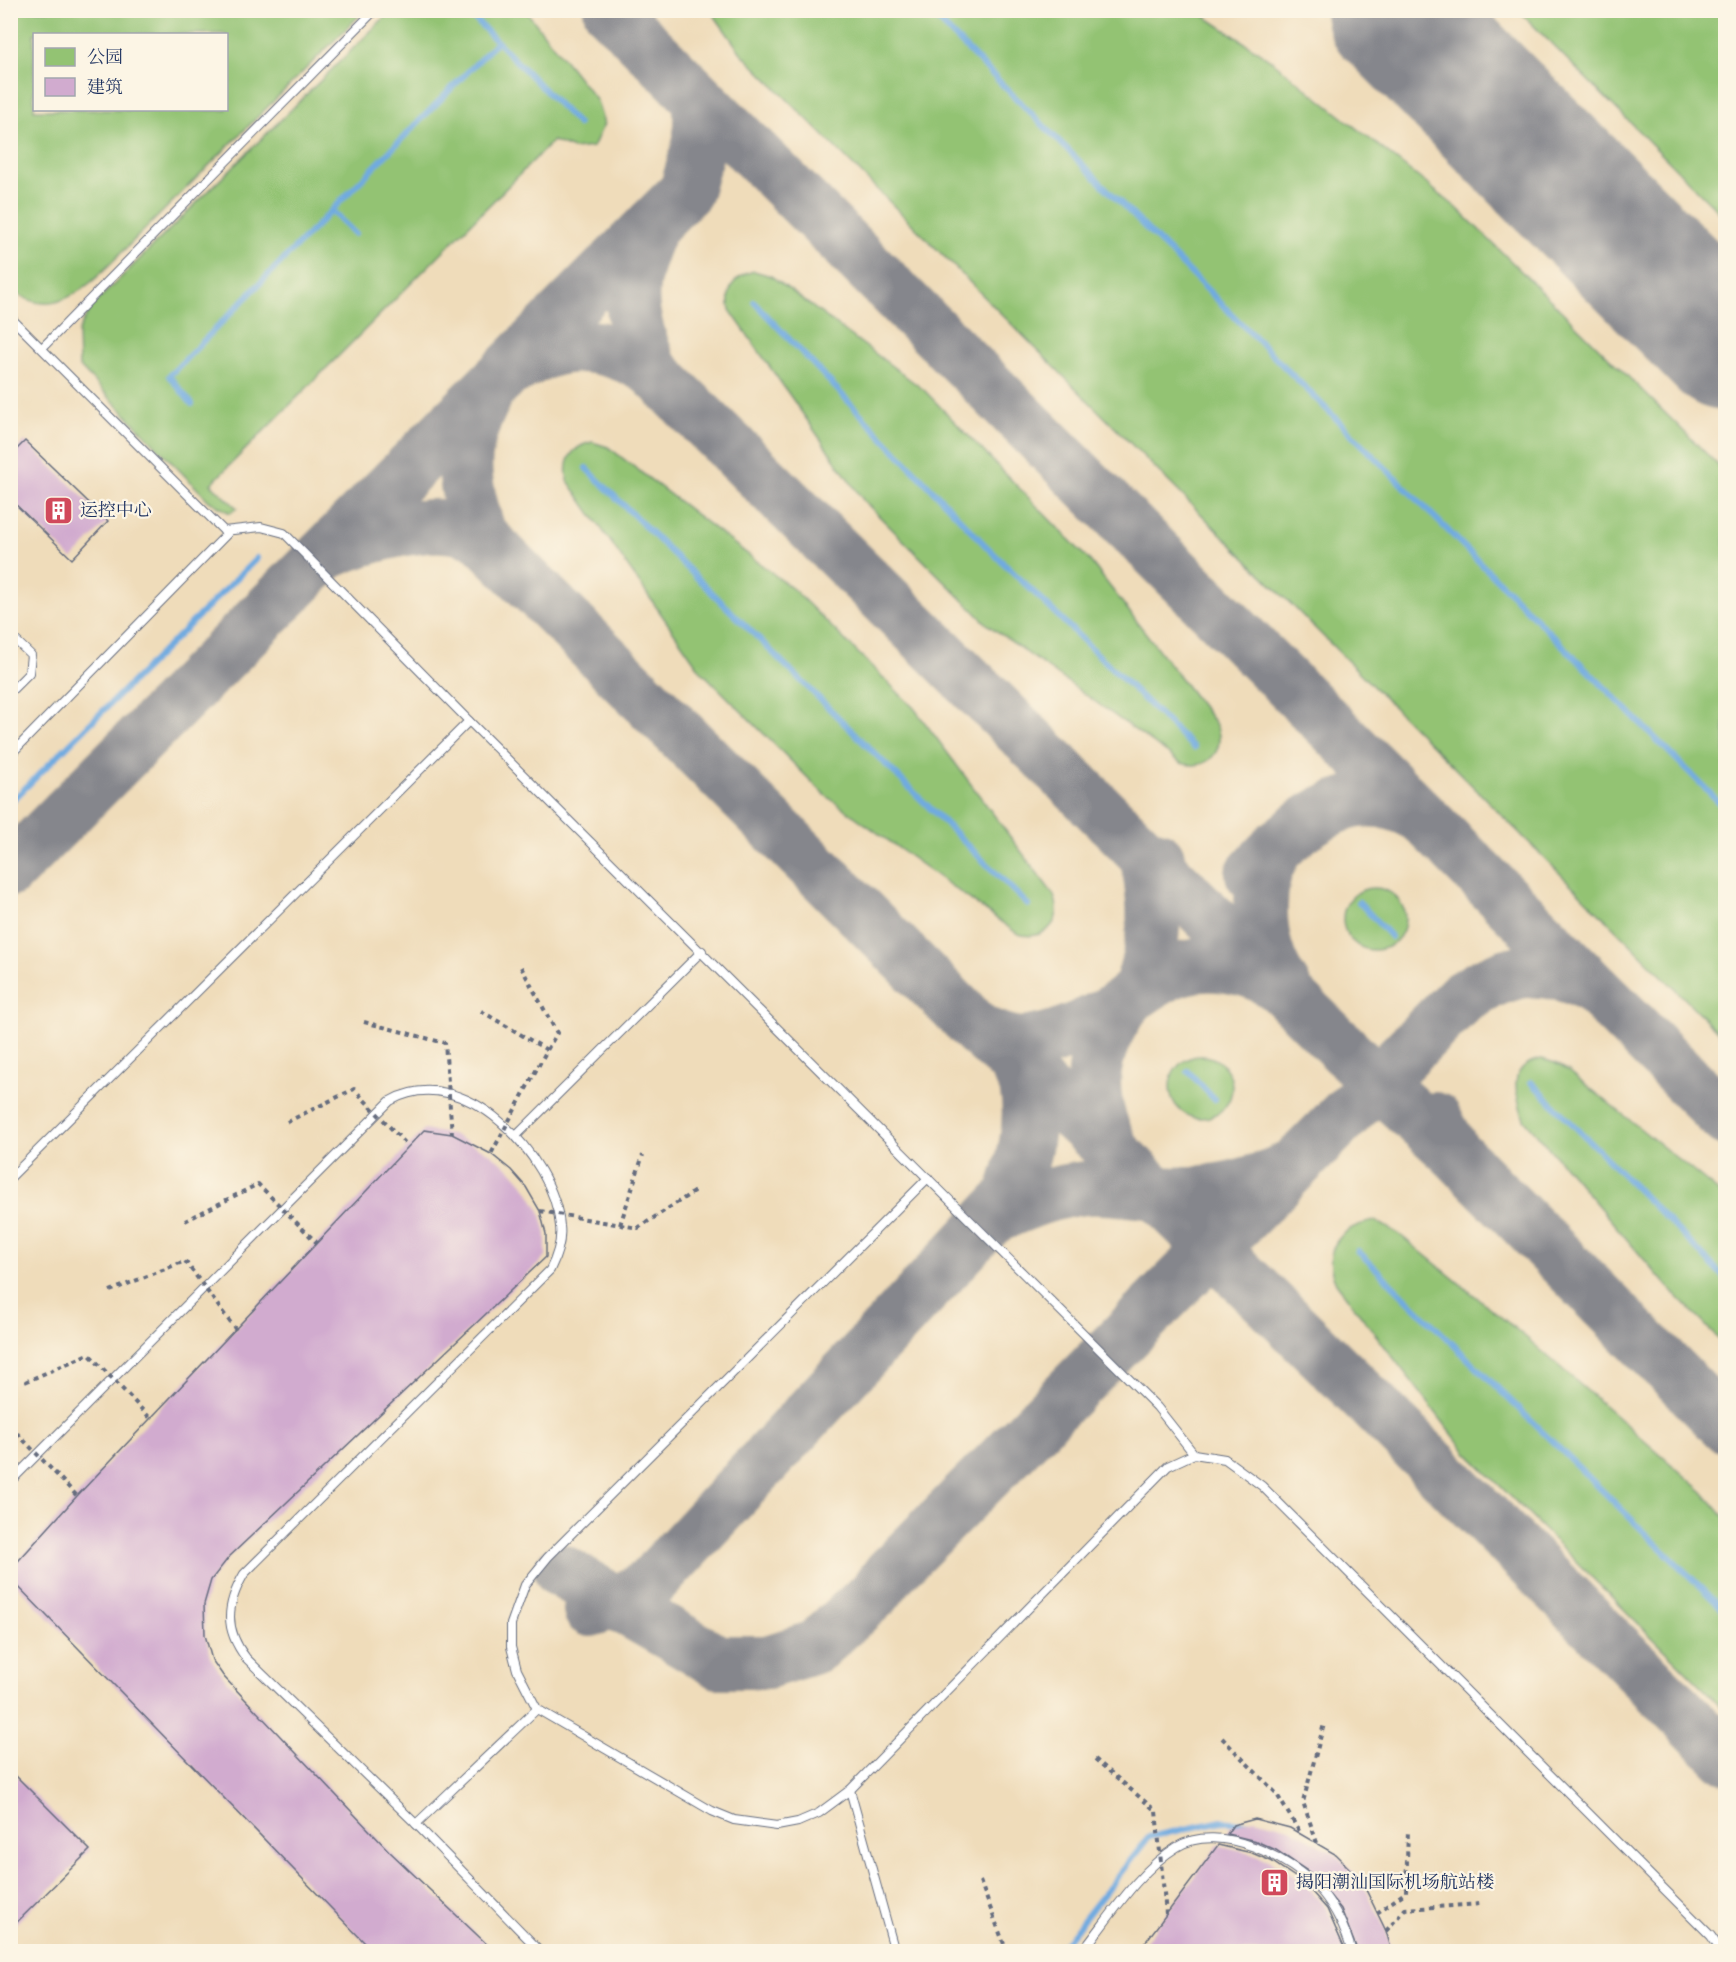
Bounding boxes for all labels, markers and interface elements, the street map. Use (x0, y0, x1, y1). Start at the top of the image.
legend (33, 33, 228, 111)
text: 公园 (87, 47, 123, 68)
text: 建筑 (87, 77, 123, 98)
building icon: 运控中心 (43, 494, 75, 526)
place label: 运控中心 (80, 500, 152, 521)
building icon: 揭阳潮汕国际机场航站楼 (1259, 1866, 1291, 1898)
place label: 揭阳潮汕国际机场航站楼 (1296, 1872, 1494, 1893)

